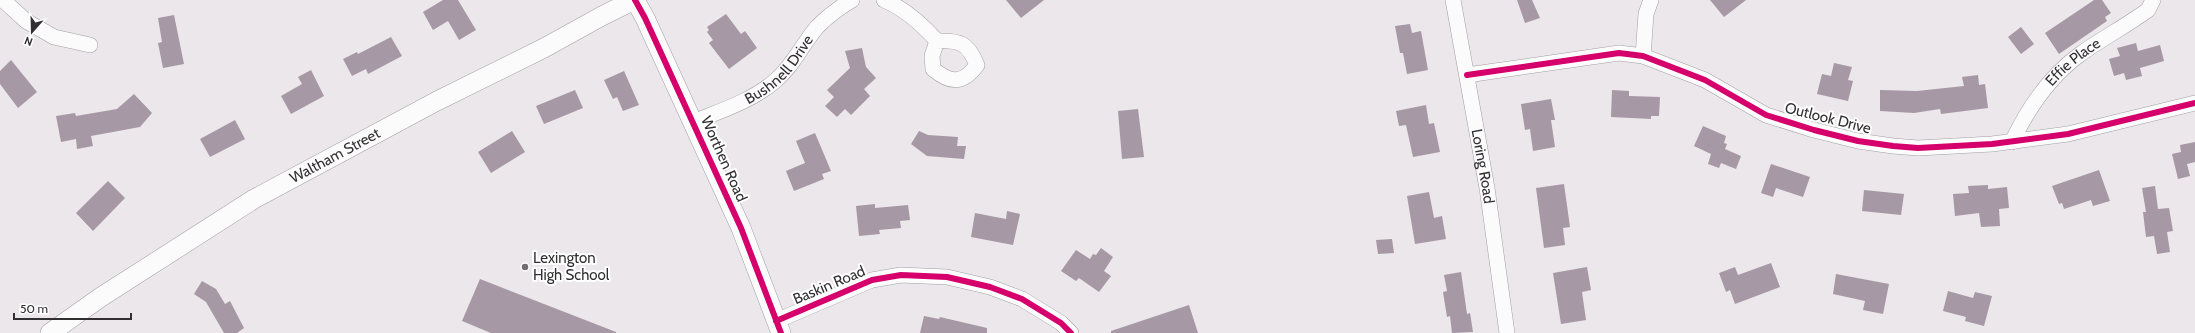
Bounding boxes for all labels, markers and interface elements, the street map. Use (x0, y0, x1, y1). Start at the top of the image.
north arrow (12, 12, 52, 52)
street label: Bushnell Drive (742, 31, 817, 108)
text: N (23, 33, 35, 49)
street label: Effie Place (2042, 34, 2104, 90)
street label: Outlook Drive (1783, 99, 1873, 137)
street label: Worthen Road (697, 113, 751, 205)
street label: Waltham Street (287, 124, 383, 187)
street label: Loring Road (1468, 128, 1498, 205)
place label: Lexington High School (533, 249, 610, 284)
marker: Lexington High School (520, 262, 530, 272)
street label: Baskin Road (790, 262, 868, 308)
scale bar (14, 295, 131, 321)
text: 50 m (20, 301, 48, 316)

